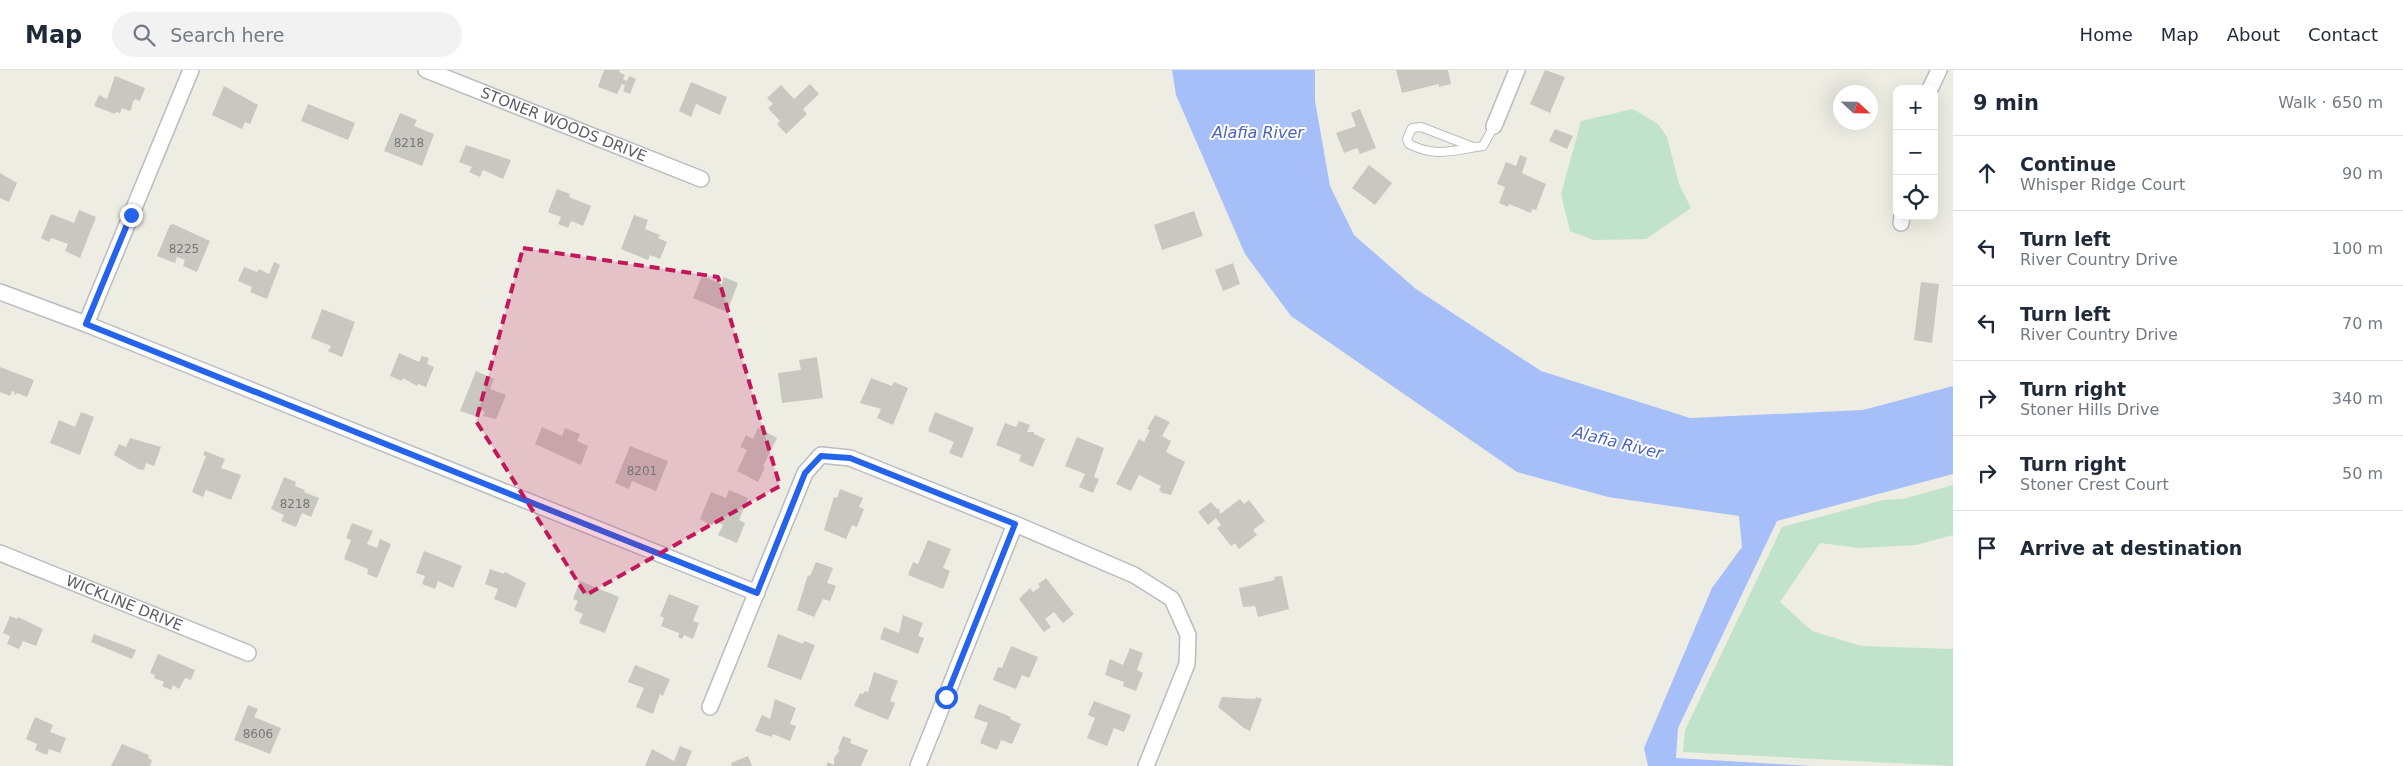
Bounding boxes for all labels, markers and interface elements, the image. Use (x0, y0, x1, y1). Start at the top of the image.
search box (112, 12, 462, 57)
text: Map (25, 21, 82, 49)
icon: search (130, 21, 158, 49)
text: Search here (170, 24, 284, 46)
text: Home (2080, 24, 2133, 45)
text: Map (2161, 24, 2199, 45)
text: About (2227, 24, 2280, 45)
text: Contact (2308, 24, 2378, 45)
street label: STONER WOODS DRIVE (478, 84, 649, 166)
north arrow (1833, 85, 1878, 130)
map controls (1893, 85, 1938, 220)
button: + (1893, 85, 1938, 130)
text: 9 min (1973, 91, 2039, 115)
text: Walk · 650 m (2278, 93, 2383, 112)
water label: Alafia River (1211, 123, 1305, 142)
button: − (1893, 130, 1938, 175)
house number: 8218 (394, 136, 424, 150)
text: Continue (2020, 153, 2116, 175)
icon: ahead (1973, 159, 2001, 187)
text: 90 m (2342, 164, 2383, 183)
button: locate (1893, 175, 1938, 220)
text: Whisper Ridge Court (2020, 175, 2185, 194)
route end (120, 204, 143, 227)
text: Turn left (2020, 228, 2111, 250)
icon: left (1973, 234, 2001, 262)
text: 100 m (2332, 239, 2383, 258)
house number: 8225 (169, 242, 199, 256)
text: River Country Drive (2020, 250, 2178, 269)
text: Turn left (2020, 303, 2111, 325)
icon: left (1973, 309, 2001, 337)
text: 70 m (2342, 314, 2383, 333)
text: River Country Drive (2020, 325, 2178, 344)
text: Turn right (2020, 378, 2126, 400)
icon: right (1973, 384, 2001, 412)
text: 340 m (2332, 389, 2383, 408)
text: Stoner Hills Drive (2020, 400, 2159, 419)
water label: Alafia River (1570, 422, 1666, 463)
text: Turn right (2020, 453, 2126, 475)
icon: right (1973, 459, 2001, 487)
house number: 8201 (627, 464, 657, 478)
text: 50 m (2342, 464, 2383, 483)
text: Stoner Crest Court (2020, 475, 2169, 494)
house number: 8218 (280, 497, 310, 511)
icon: arrive (1973, 534, 2001, 562)
text: Arrive at destination (2020, 537, 2242, 559)
street label: WICKLINE DRIVE (63, 572, 185, 635)
route start (935, 686, 958, 709)
house number: 8606 (243, 727, 273, 741)

